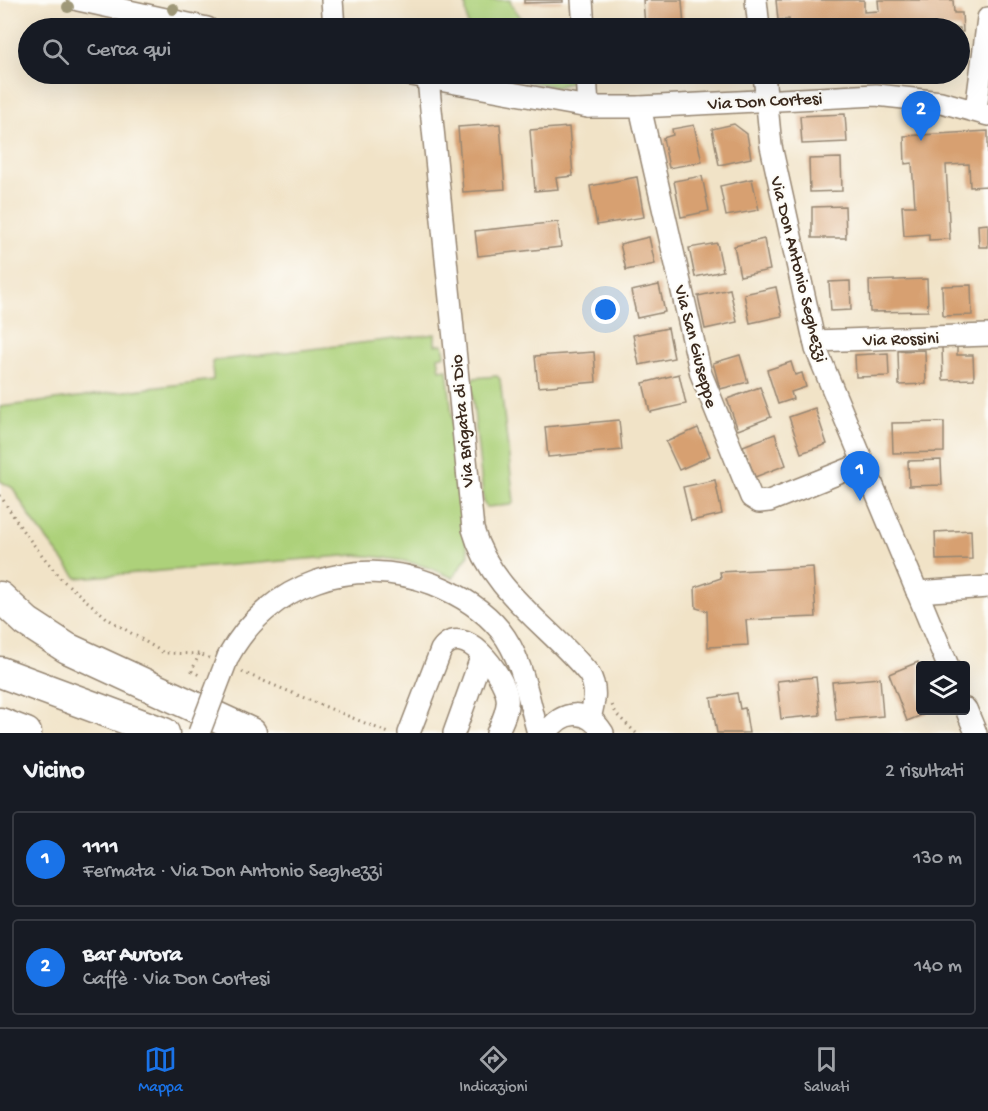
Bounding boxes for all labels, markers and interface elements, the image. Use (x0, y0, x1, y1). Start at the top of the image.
search box (18, 18, 970, 84)
icon: search (39, 35, 72, 68)
text: Cerca qui (87, 38, 171, 64)
street label: Via Don Cortesi (706, 89, 823, 116)
pin: 2 (902, 92, 940, 141)
street label: Via Don Antonio Seghezzi (764, 174, 831, 365)
street label: Via San Giuseppe (668, 282, 721, 411)
your location (591, 295, 620, 324)
street label: Via Rossini (861, 329, 940, 352)
street label: Via Brigata di Dio (447, 354, 480, 489)
pin: 1 (840, 452, 880, 501)
map controls (916, 661, 970, 715)
button: layers (916, 661, 970, 715)
text: Vicino (24, 757, 84, 788)
text: 2 risultati (885, 761, 964, 784)
text: 1111 (83, 835, 119, 861)
text: 1 (41, 848, 50, 871)
text: 130 m (913, 848, 962, 871)
text: Fermata · Via Don Antonio Seghezzi (83, 861, 383, 884)
text: Bar Aurora (83, 943, 182, 969)
text: 2 (41, 956, 50, 979)
text: 140 m (914, 956, 962, 979)
text: Caffè · Via Don Cortesi (83, 969, 271, 992)
tab: Mappa (138, 1043, 183, 1098)
tab: Indicazioni (459, 1043, 528, 1098)
tab: Salvati (804, 1043, 850, 1098)

